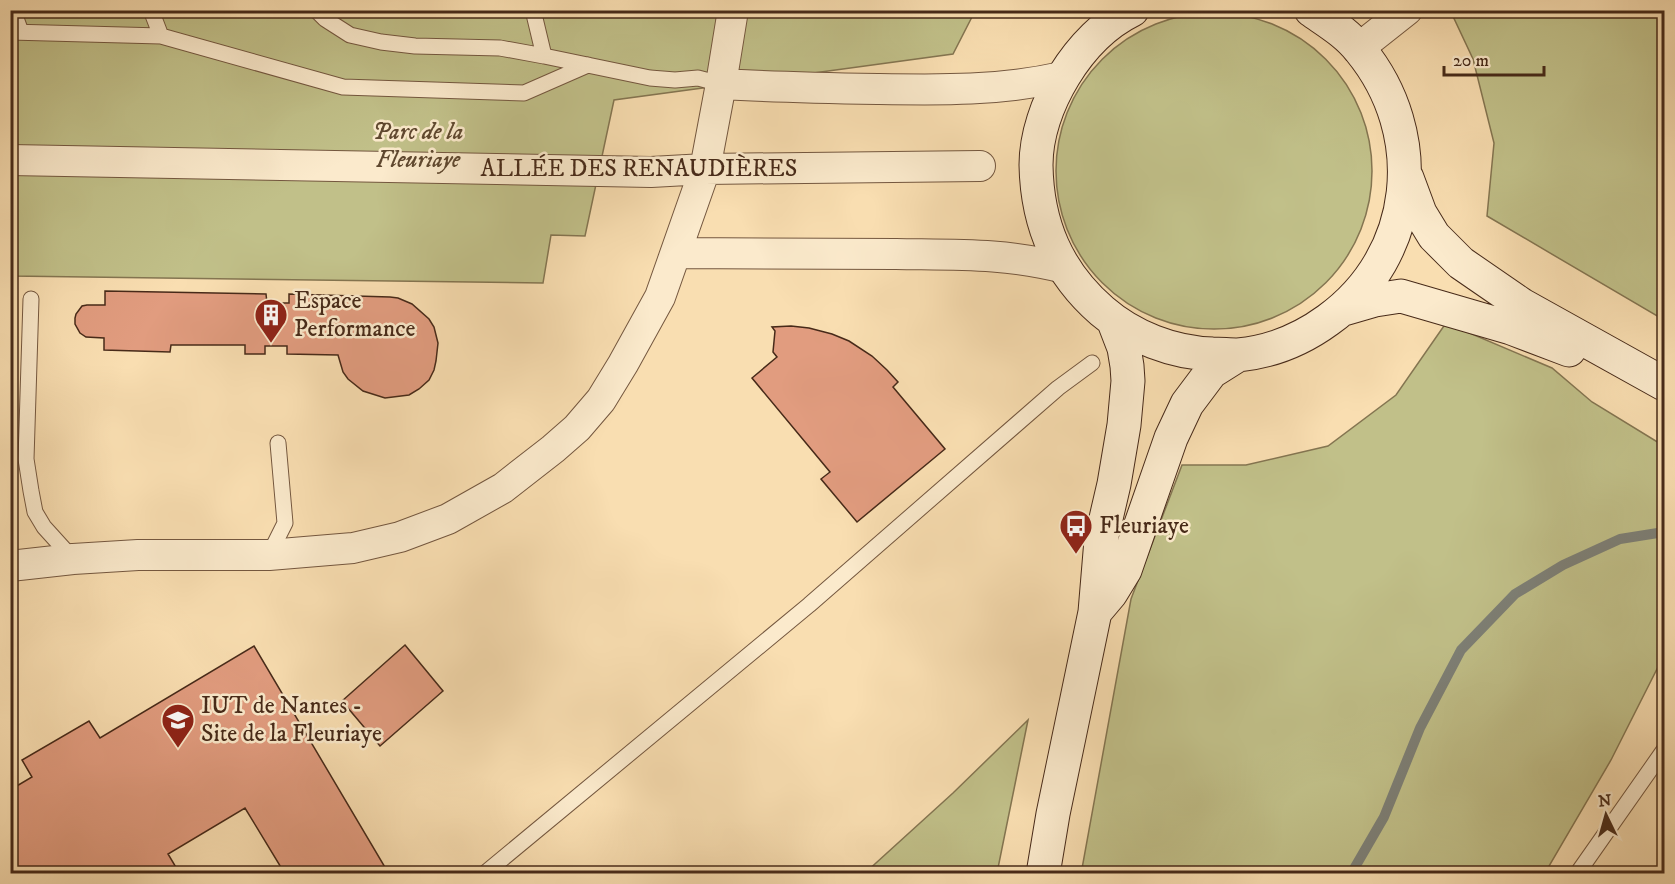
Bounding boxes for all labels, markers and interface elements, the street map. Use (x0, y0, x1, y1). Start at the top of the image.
scale bar (1444, 39, 1544, 77)
text: 20 m (1453, 50, 1489, 72)
park label: Parc de la Fleuriaye (373, 117, 463, 175)
street label: ALLÉE DES RENAUDIÈRES (481, 154, 797, 184)
place label: Espace Performance (294, 286, 416, 344)
building icon: Espace Performance (253, 297, 289, 344)
bus stop icon: Fleuriaye (1058, 508, 1094, 555)
place label: Fleuriaye (1099, 511, 1189, 541)
place label: IUT de Nantes - Site de la Fleuriaye (201, 691, 382, 749)
school or university icon: IUT de Nantes - Site de la Fleuriaye (160, 702, 196, 749)
north arrow (1576, 785, 1636, 845)
text: N (1597, 791, 1612, 812)

